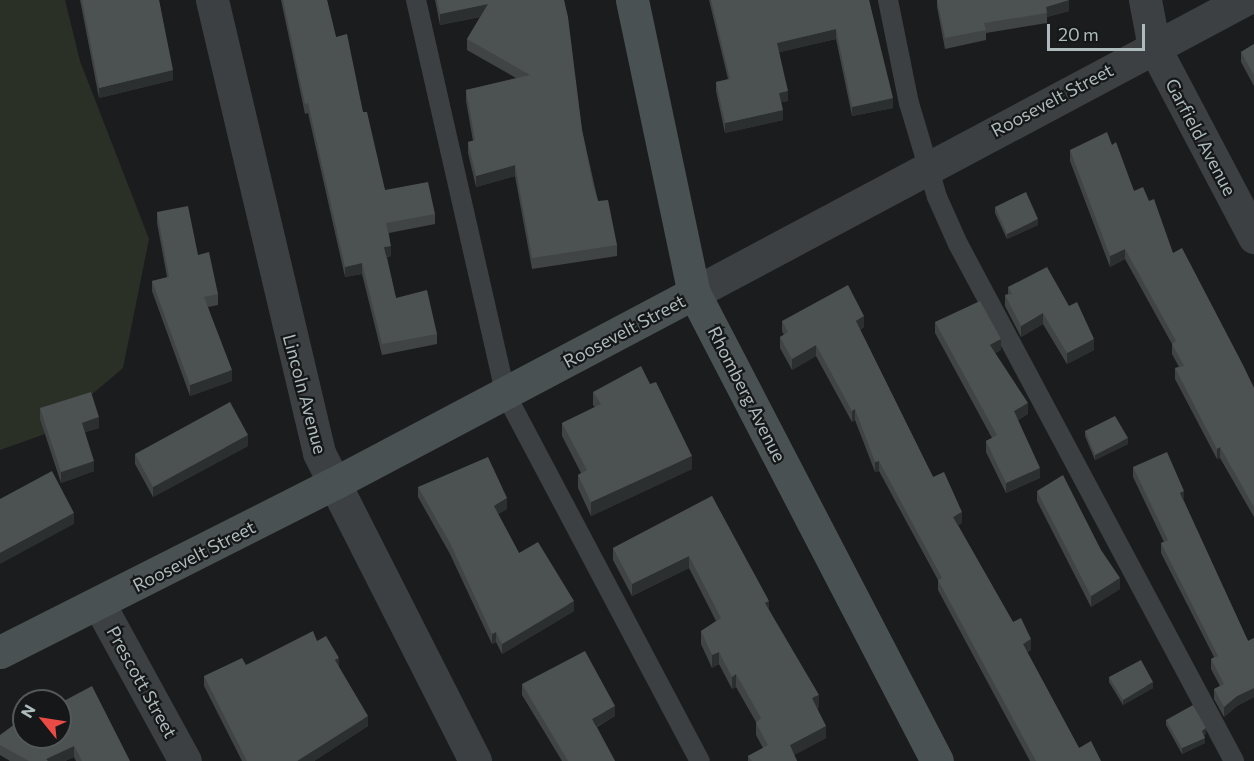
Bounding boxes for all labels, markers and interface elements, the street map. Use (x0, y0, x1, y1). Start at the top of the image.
scale bar (1050, 12, 1148, 50)
text: 20 m (1058, 23, 1099, 45)
street label: Roosevelt Street (987, 59, 1117, 141)
street label: Garfield Avenue (1161, 75, 1241, 199)
street label: Roosevelt Street (559, 290, 689, 372)
street label: Rhomberg Avenue (703, 323, 791, 465)
street label: Lincoln Avenue (279, 332, 331, 456)
street label: Roosevelt Street (129, 516, 259, 596)
street label: Prescott Street (102, 622, 182, 742)
north arrow (12, 689, 72, 749)
text: N (16, 701, 39, 721)

